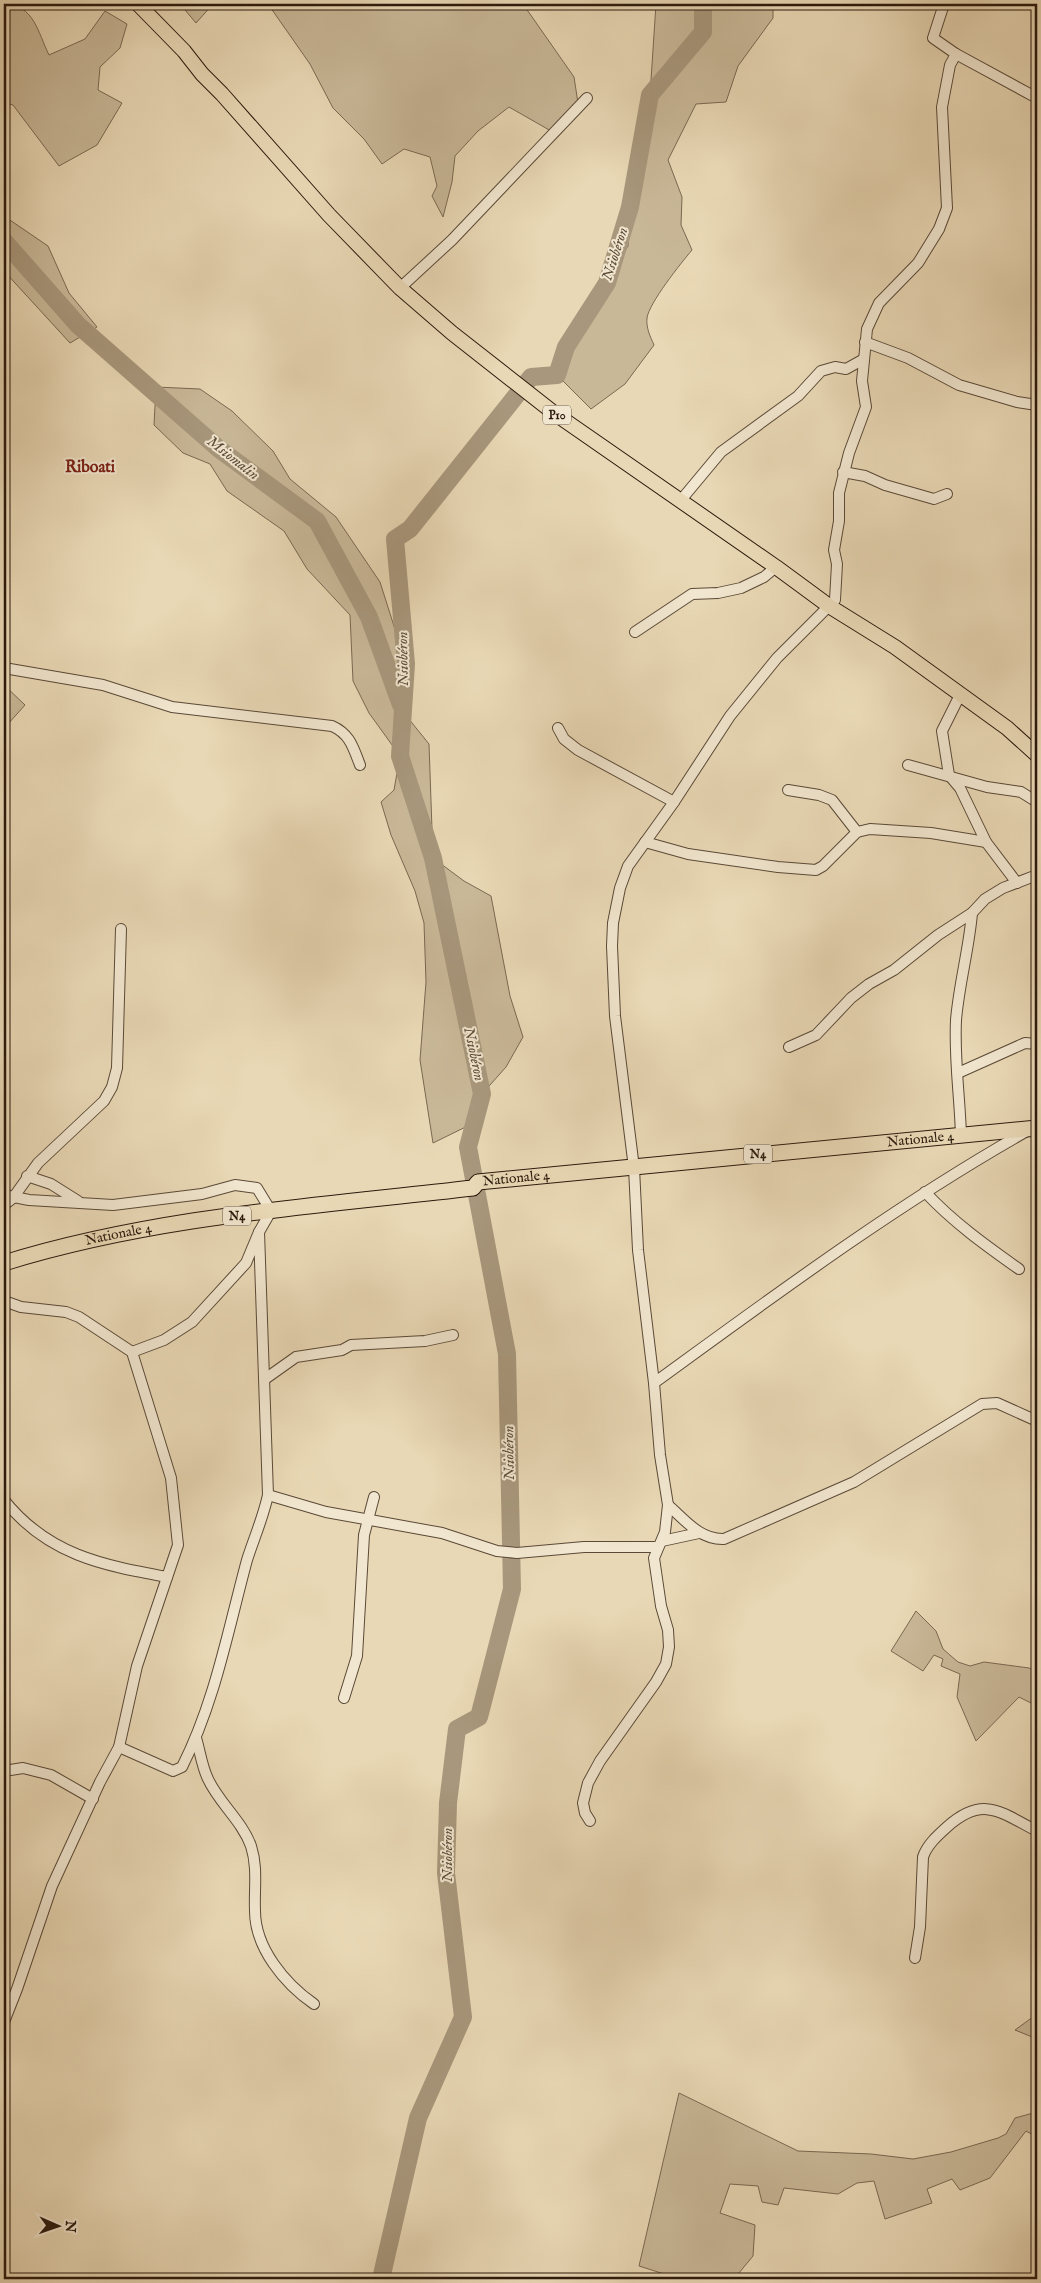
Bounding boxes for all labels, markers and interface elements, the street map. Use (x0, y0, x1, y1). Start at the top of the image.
water label: Nsiobéron (598, 225, 632, 283)
road number: P10 (543, 406, 571, 424)
water label: Msiomalin (203, 432, 263, 484)
district label: Riboati (65, 458, 116, 478)
water label: Nsiobéron (393, 631, 413, 687)
water label: Nsiobéron (459, 1025, 489, 1083)
street label: Nationale 4 (886, 1127, 955, 1151)
road number: N4 (744, 1144, 772, 1164)
street label: Nationale 4 (482, 1166, 551, 1191)
road number: N4 (223, 1206, 251, 1226)
street label: Nationale 4 (83, 1219, 153, 1250)
water label: Nsiobéron (499, 1425, 519, 1481)
water label: Nsiobéron (438, 1828, 457, 1882)
north arrow (32, 2200, 82, 2250)
text: N (61, 2219, 79, 2233)

